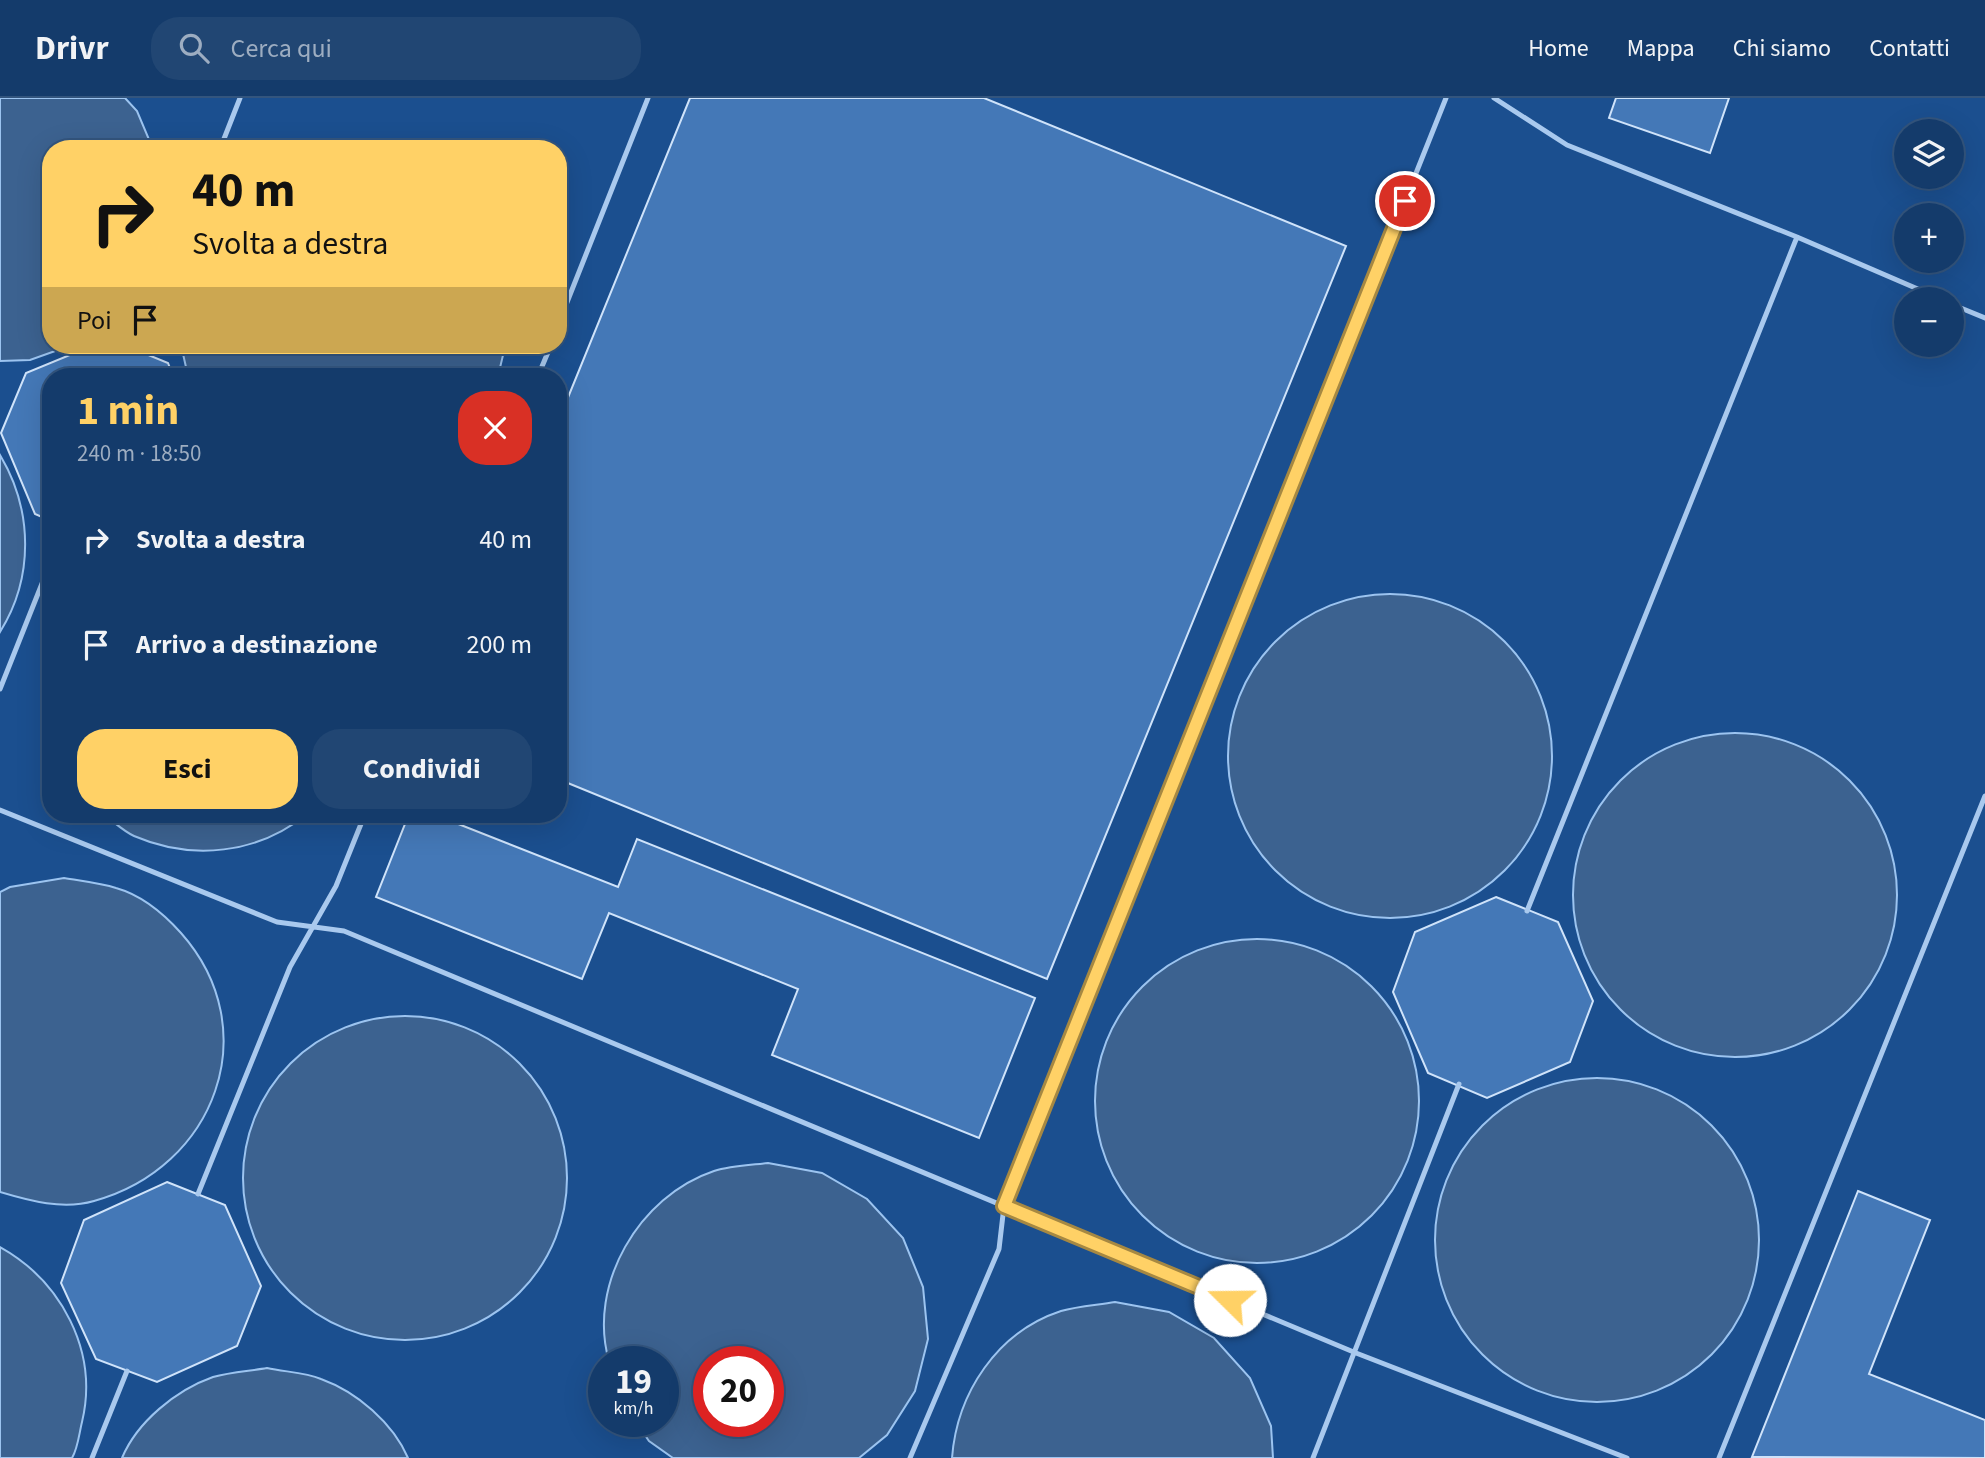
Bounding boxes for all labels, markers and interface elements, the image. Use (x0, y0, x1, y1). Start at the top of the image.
search box (151, 17, 641, 80)
text: Drivr (35, 25, 109, 72)
icon: search (175, 29, 213, 67)
text: Cerca qui (231, 30, 332, 67)
text: Home (1528, 31, 1589, 66)
text: Mappa (1627, 31, 1695, 66)
text: Chi siamo (1733, 31, 1831, 66)
text: Contatti (1869, 31, 1950, 66)
map controls (1894, 119, 1964, 357)
button: layers (1894, 119, 1964, 189)
text: 40 m (192, 156, 296, 226)
icon: right (77, 168, 168, 259)
pin (1375, 171, 1435, 231)
icon: arrive (1386, 182, 1424, 220)
button: + (1894, 203, 1964, 273)
text: Svolta a destra (192, 221, 388, 267)
button: − (1894, 287, 1964, 357)
icon: arrive (126, 301, 164, 339)
text: Poi (77, 302, 112, 339)
text: 1 min (77, 381, 179, 441)
button: close (458, 391, 532, 465)
text: 240 m · 18:50 (77, 437, 201, 470)
icon: right (77, 521, 115, 559)
text: Svolta a destra (136, 521, 306, 558)
text: 40 m (479, 521, 532, 558)
icon: arrive (77, 626, 115, 664)
text: Arrivo a destinazione (136, 626, 378, 663)
text: 200 m (466, 626, 532, 663)
button: Esci (77, 729, 298, 809)
button: Condividi (312, 729, 532, 809)
position arrow (1193, 1263, 1267, 1337)
speed limit sign: 20 (693, 1346, 784, 1437)
text: 19 (615, 1357, 652, 1407)
text: km/h (614, 1396, 653, 1421)

